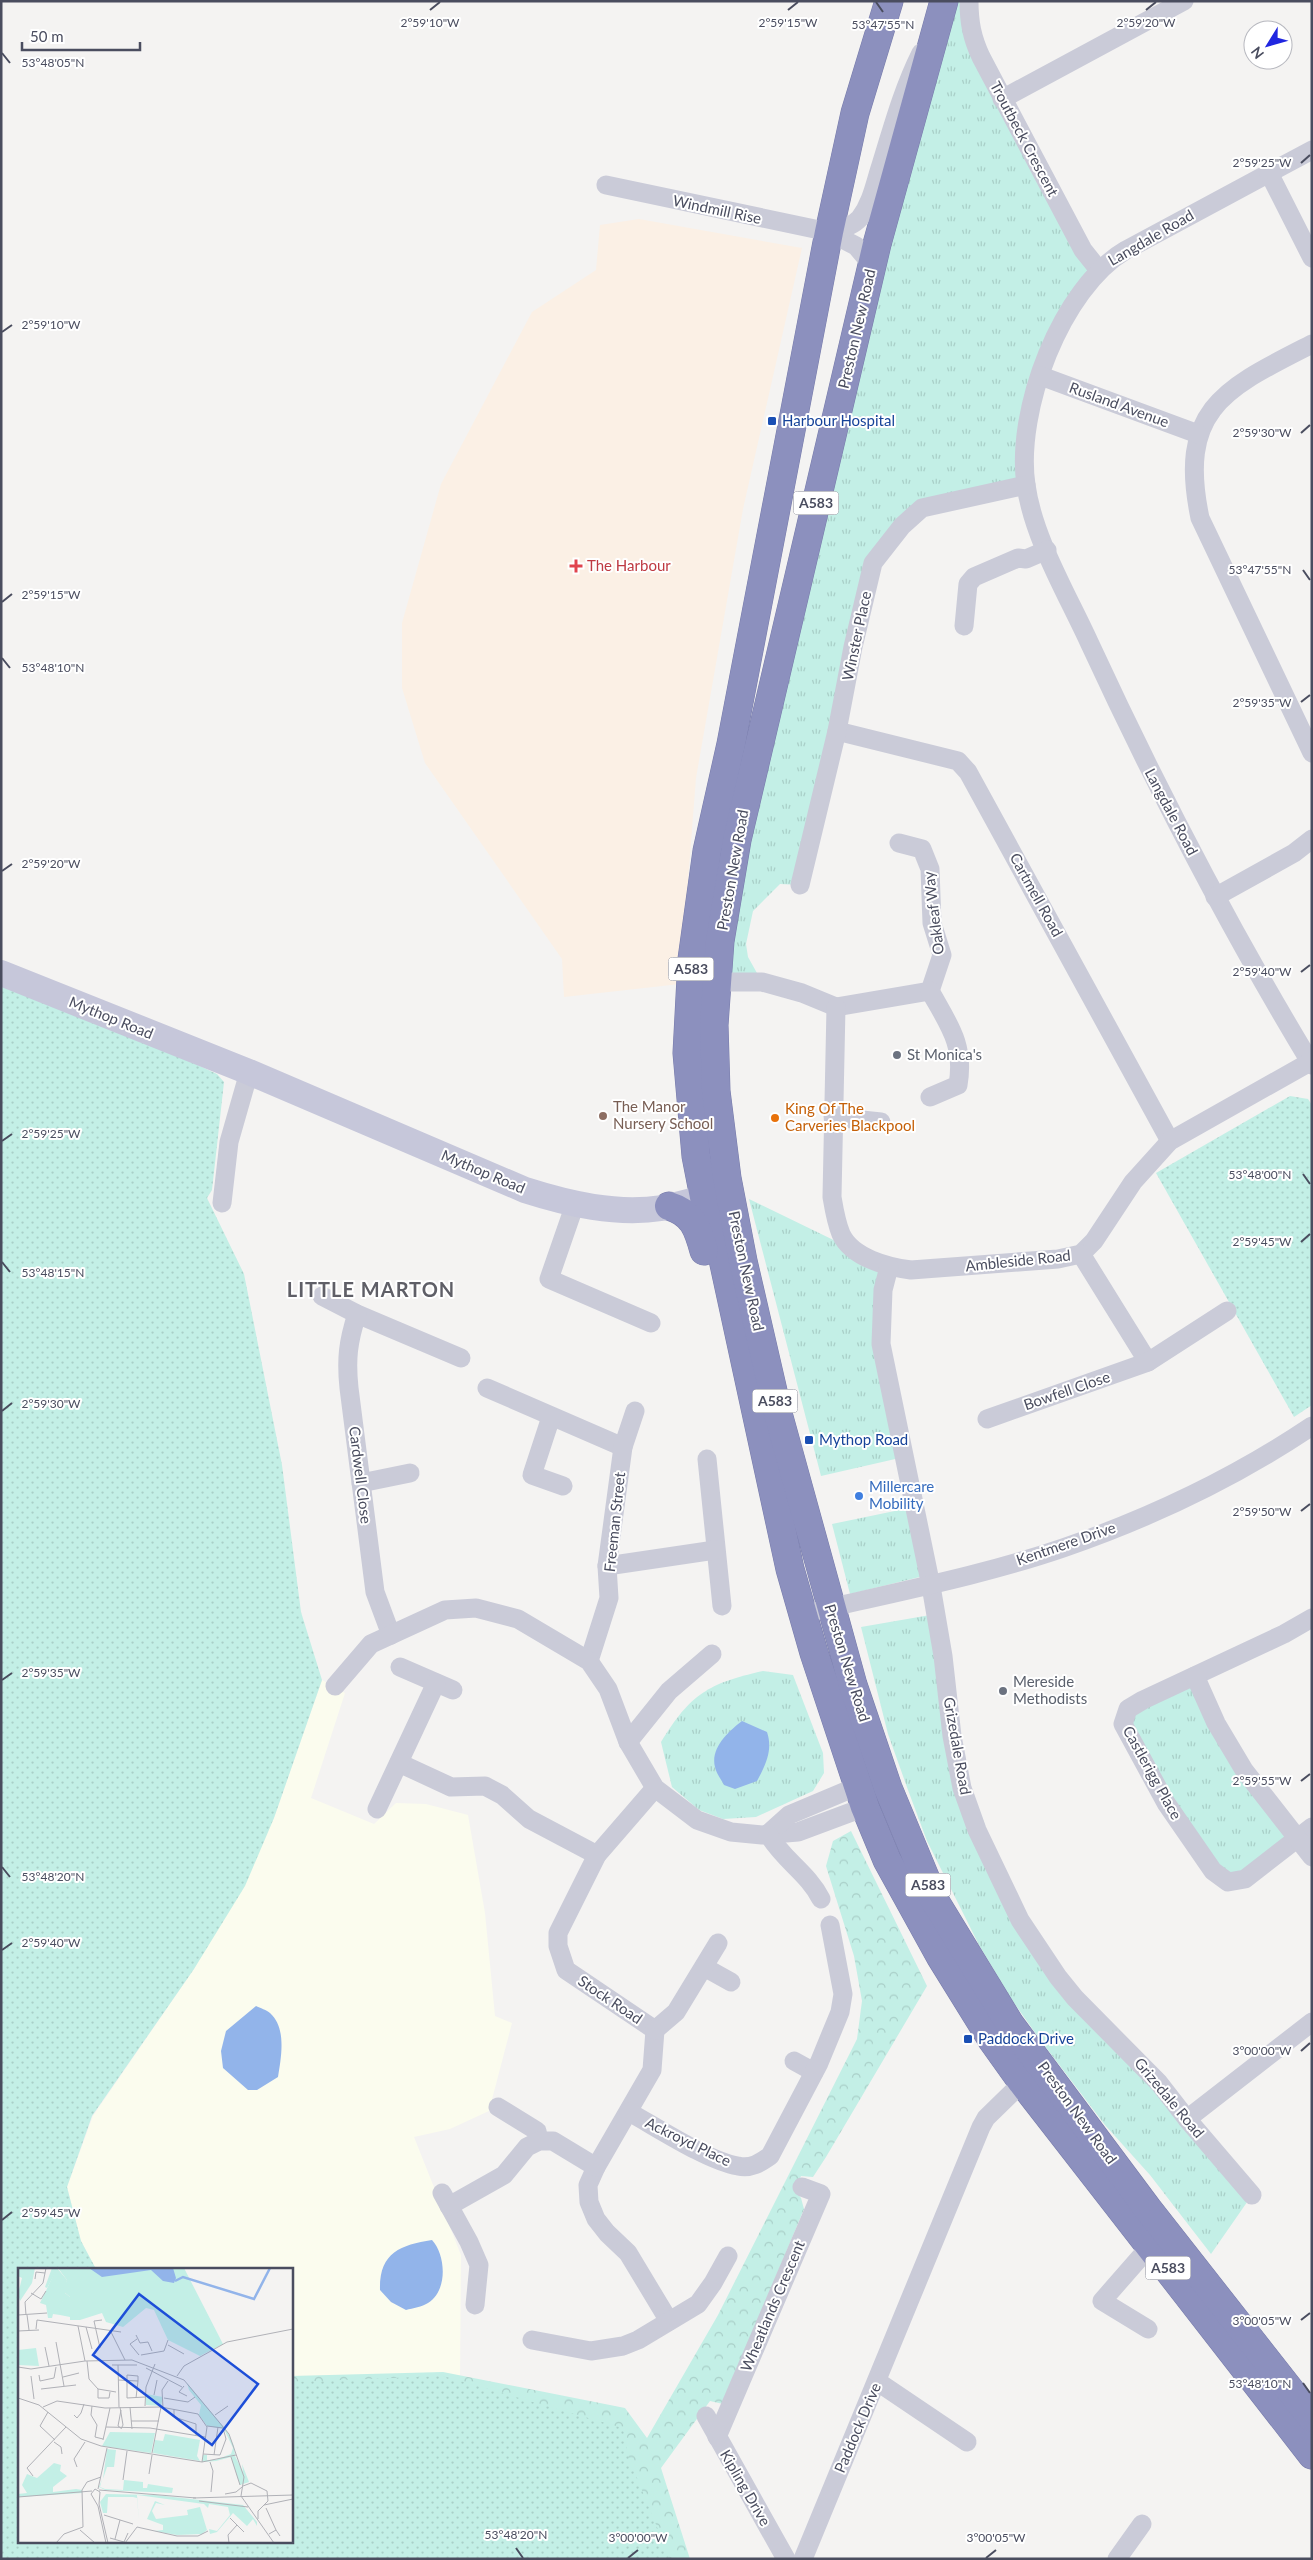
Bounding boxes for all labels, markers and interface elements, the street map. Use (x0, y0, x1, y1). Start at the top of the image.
text: 2°59'10"W (400, 15, 460, 30)
text: 2°59'15"W (758, 15, 818, 30)
text: 2°59'20"W (1116, 15, 1176, 30)
text: 53°47'55"N (852, 17, 914, 32)
scale bar (22, 20, 140, 52)
north arrow (1243, 20, 1293, 70)
text: 50 m (30, 27, 64, 45)
text: N (1247, 44, 1267, 63)
text: 53°48'05"N (22, 55, 84, 70)
street label: Troutbeck Crescent (987, 78, 1063, 200)
text: 2°59'25"W (1232, 155, 1292, 170)
street label: Windmill Rise (671, 191, 763, 227)
street label: Langdale Road (1105, 205, 1196, 269)
street label: Preston New Road (834, 267, 879, 390)
text: 2°59'10"W (21, 317, 81, 332)
street label: Rusland Avenue (1067, 378, 1172, 430)
place label: Harbour Hospital (782, 411, 895, 429)
marker: Harbour Hospital (766, 415, 778, 427)
text: 2°59'30"W (1232, 425, 1292, 440)
road number: A583 (794, 492, 838, 514)
place label: The Harbour (587, 556, 671, 574)
marker: The Harbour (569, 559, 583, 573)
text: 53°47'55"N (1229, 562, 1291, 577)
text: 2°59'15"W (21, 587, 81, 602)
street label: Winster Place (838, 589, 874, 682)
text: 53°48'10"N (22, 660, 84, 675)
text: 2°59'35"W (1232, 695, 1292, 710)
street label: Langdale Road (1141, 765, 1202, 858)
street label: Preston New Road (713, 808, 751, 932)
street label: Cartmell Road (1007, 850, 1067, 939)
text: 2°59'20"W (21, 856, 81, 871)
street label: Oakleaf Way (919, 870, 947, 956)
road number: A583 (668, 958, 714, 981)
text: 2°59'40"W (1232, 964, 1292, 979)
street label: Mythop Road (67, 992, 156, 1042)
place label: St Monica's (907, 1045, 982, 1063)
marker: St Monica's (891, 1049, 903, 1061)
place label: The Manor Nursery School (613, 1097, 713, 1132)
place label: King Of The Carveries Blackpool (785, 1099, 915, 1134)
marker: The Manor Nursery School (597, 1110, 609, 1122)
marker: King Of The Carveries Blackpool (769, 1112, 781, 1124)
text: 2°59'25"W (21, 1126, 81, 1141)
street label: Mythop Road (439, 1145, 528, 1197)
text: 53°48'00"N (1229, 1167, 1291, 1182)
street label: Preston New Road (725, 1209, 768, 1332)
text: 2°59'45"W (1232, 1234, 1292, 1249)
street label: Ambleside Road (964, 1246, 1071, 1274)
text: 53°48'15"N (22, 1265, 84, 1280)
district label: LITTLE MARTON (287, 1277, 455, 1301)
street label: Bowfell Close (1021, 1367, 1112, 1413)
road number: A583 (752, 1390, 798, 1412)
text: 2°59'30"W (21, 1396, 81, 1411)
street label: Cardwell Close (346, 1425, 376, 1525)
place label: Mythop Road (819, 1430, 908, 1448)
marker: Mythop Road (803, 1434, 815, 1446)
street label: Freeman Street (600, 1470, 628, 1573)
place label: Millercare Mobility (869, 1477, 934, 1512)
marker: Millercare Mobility (853, 1490, 865, 1502)
text: 2°59'50"W (1232, 1504, 1292, 1519)
street label: Kentmere Drive (1014, 1518, 1118, 1568)
street label: Preston New Road (821, 1602, 874, 1724)
text: 2°59'35"W (21, 1665, 81, 1680)
place label: Mereside Methodists (1013, 1672, 1087, 1707)
marker: Mereside Methodists (997, 1685, 1009, 1697)
street label: Grizedale Road (941, 1696, 975, 1796)
street label: Castlerigg Place (1120, 1723, 1186, 1823)
text: 2°59'55"W (1232, 1773, 1292, 1788)
text: 53°48'20"N (22, 1869, 84, 1884)
road number: A583 (906, 1874, 950, 1896)
text: 2°59'40"W (21, 1935, 81, 1950)
street label: Stock Road (575, 1971, 646, 2027)
place label: Paddock Drive (978, 2029, 1074, 2047)
marker: Paddock Drive (962, 2033, 974, 2045)
text: 3°00'00"W (1232, 2043, 1292, 2058)
street label: Grizedale Road (1131, 2054, 1208, 2141)
street label: Preston New Road (1035, 2058, 1121, 2167)
street label: Ackroyd Place (643, 2113, 734, 2170)
text: 2°59'45"W (21, 2205, 81, 2220)
street label: Wheatlands Crescent (736, 2237, 808, 2374)
road number: A583 (1146, 2256, 1190, 2280)
inset map (18, 2268, 292, 2542)
text: 3°00'05"W (1232, 2313, 1292, 2328)
text: 53°48'10"N (1229, 2376, 1291, 2391)
street label: Paddock Drive (830, 2380, 884, 2475)
street label: Kipling Drive (717, 2446, 775, 2529)
text: 53°48'20"N (485, 2527, 547, 2542)
text: 3°00'00"W (608, 2530, 668, 2545)
text: 3°00'05"W (966, 2530, 1026, 2545)

